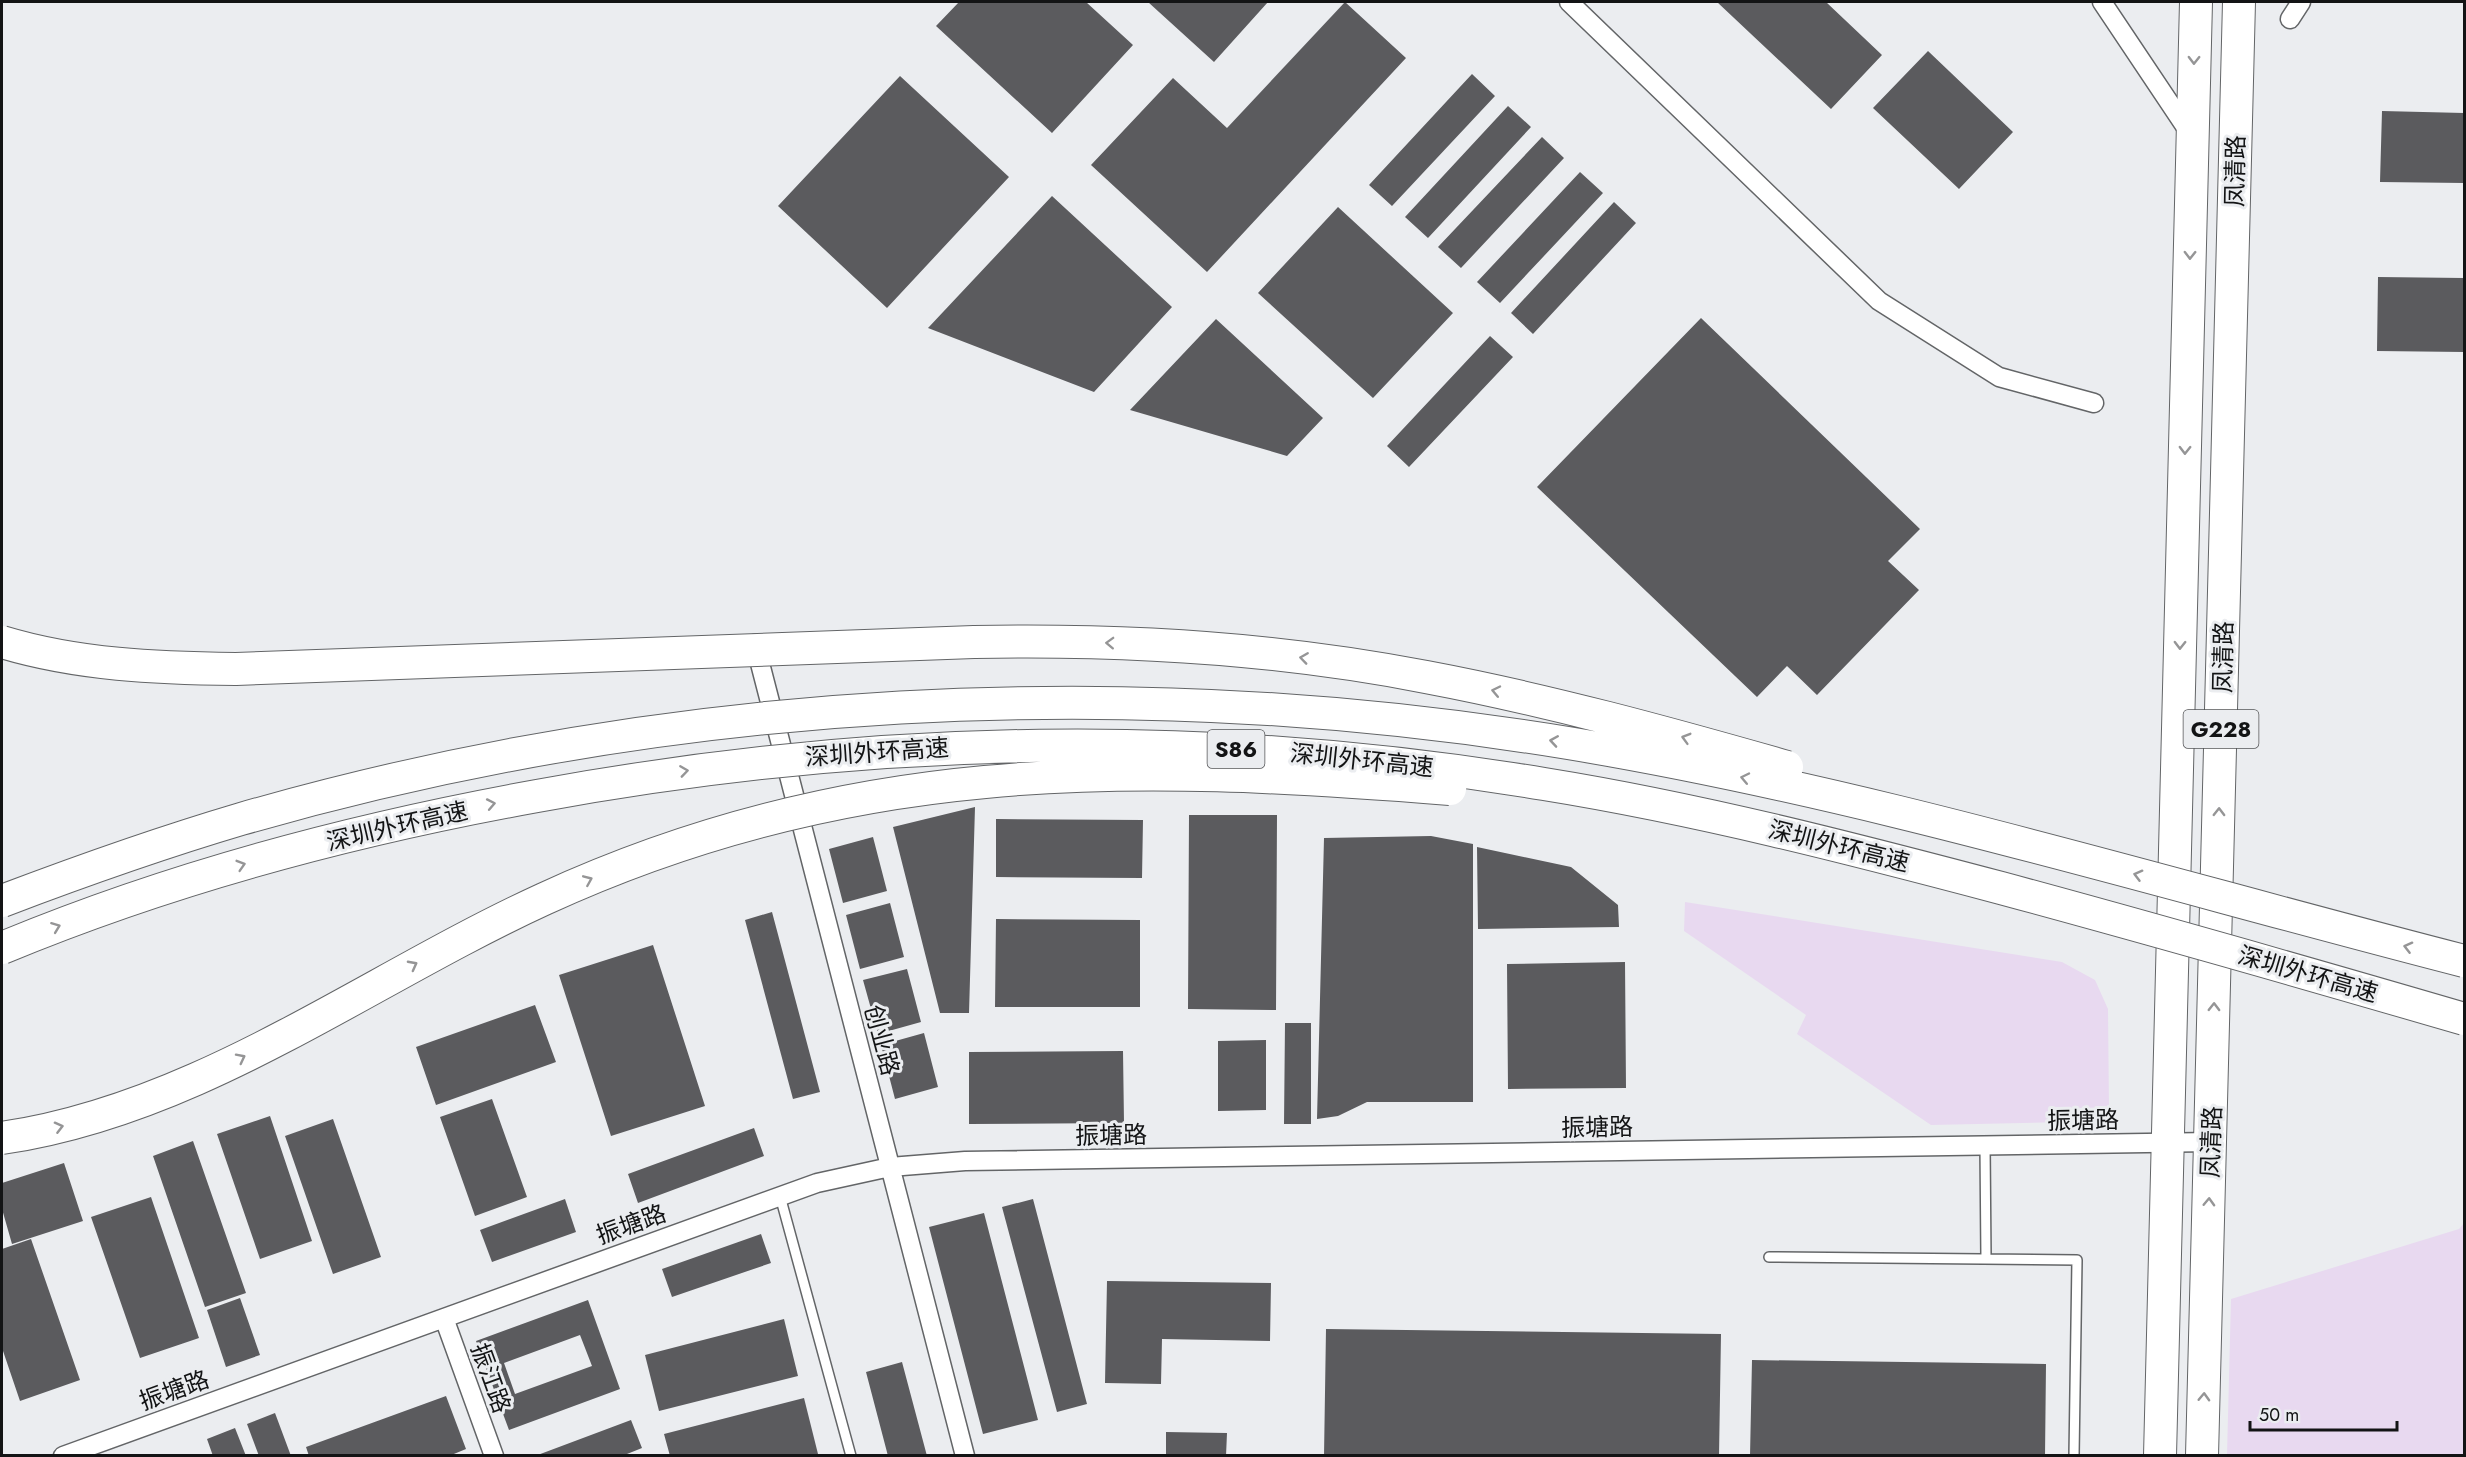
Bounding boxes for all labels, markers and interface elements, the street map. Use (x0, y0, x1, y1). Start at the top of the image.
one-way arrow (2188, 55, 2201, 64)
street label: 凤清路 (2217, 135, 2253, 207)
one-way arrow (2183, 250, 2196, 259)
one-way arrow (2178, 445, 2191, 454)
street label: 凤清路 (2205, 621, 2241, 693)
one-way arrow (1106, 636, 1115, 649)
one-way arrow (2174, 640, 2186, 649)
one-way arrow (1300, 652, 1309, 664)
one-way arrow (1492, 685, 1502, 698)
road number: G228 (2184, 710, 2258, 748)
street label: 深圳外环高速 (804, 730, 950, 774)
road number: S86 (1208, 730, 1264, 768)
one-way arrow (1681, 733, 1691, 746)
street label: 深圳外环高速 (1289, 735, 1435, 785)
one-way arrow (1549, 735, 1558, 747)
one-way arrow (679, 766, 688, 778)
one-way arrow (1740, 772, 1750, 785)
street label: 深圳外环高速 (323, 793, 471, 859)
one-way arrow (486, 798, 496, 811)
one-way arrow (2213, 808, 2225, 817)
street label: 深圳外环高速 (1765, 812, 1913, 880)
one-way arrow (235, 860, 246, 872)
one-way arrow (2133, 870, 2144, 882)
one-way arrow (581, 875, 592, 887)
one-way arrow (50, 922, 61, 934)
street label: 深圳外环高速 (2234, 937, 2382, 1011)
one-way arrow (2403, 941, 2413, 954)
one-way arrow (406, 961, 417, 972)
street label: 创业路 (856, 1001, 908, 1079)
one-way arrow (2208, 1003, 2220, 1012)
one-way arrow (235, 1054, 245, 1065)
street label: 振塘路 (2047, 1102, 2119, 1138)
street label: 凤清路 (2192, 1105, 2230, 1179)
street label: 振塘路 (1561, 1109, 1633, 1145)
street label: 振塘路 (1075, 1117, 1147, 1153)
one-way arrow (54, 1121, 64, 1134)
street label: 振塘路 (591, 1195, 671, 1253)
one-way arrow (2203, 1198, 2215, 1207)
street label: 振江路 (462, 1338, 520, 1418)
street label: 振塘路 (134, 1361, 214, 1419)
one-way arrow (2198, 1393, 2210, 1402)
scale bar (2250, 1394, 2397, 1432)
text: 50 m (2259, 1402, 2299, 1428)

